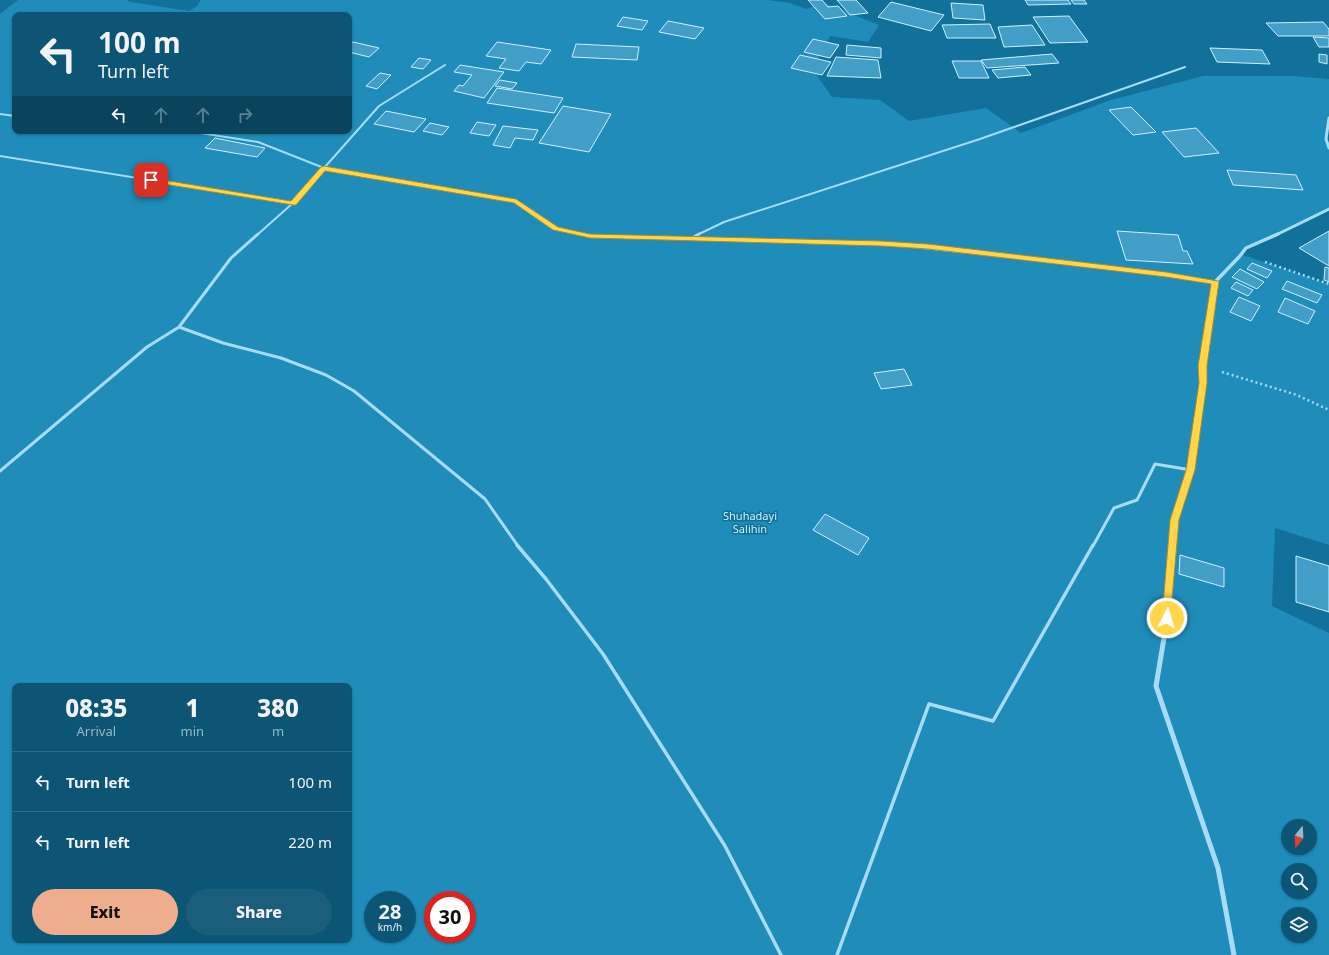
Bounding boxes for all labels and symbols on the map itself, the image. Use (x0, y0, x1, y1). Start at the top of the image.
pin (134, 163, 168, 197)
park label: Shuhadayi Salihin (723, 508, 777, 536)
position arrow (1146, 597, 1188, 639)
north arrow (1281, 819, 1317, 855)
speed limit sign: 30 (424, 891, 476, 943)

